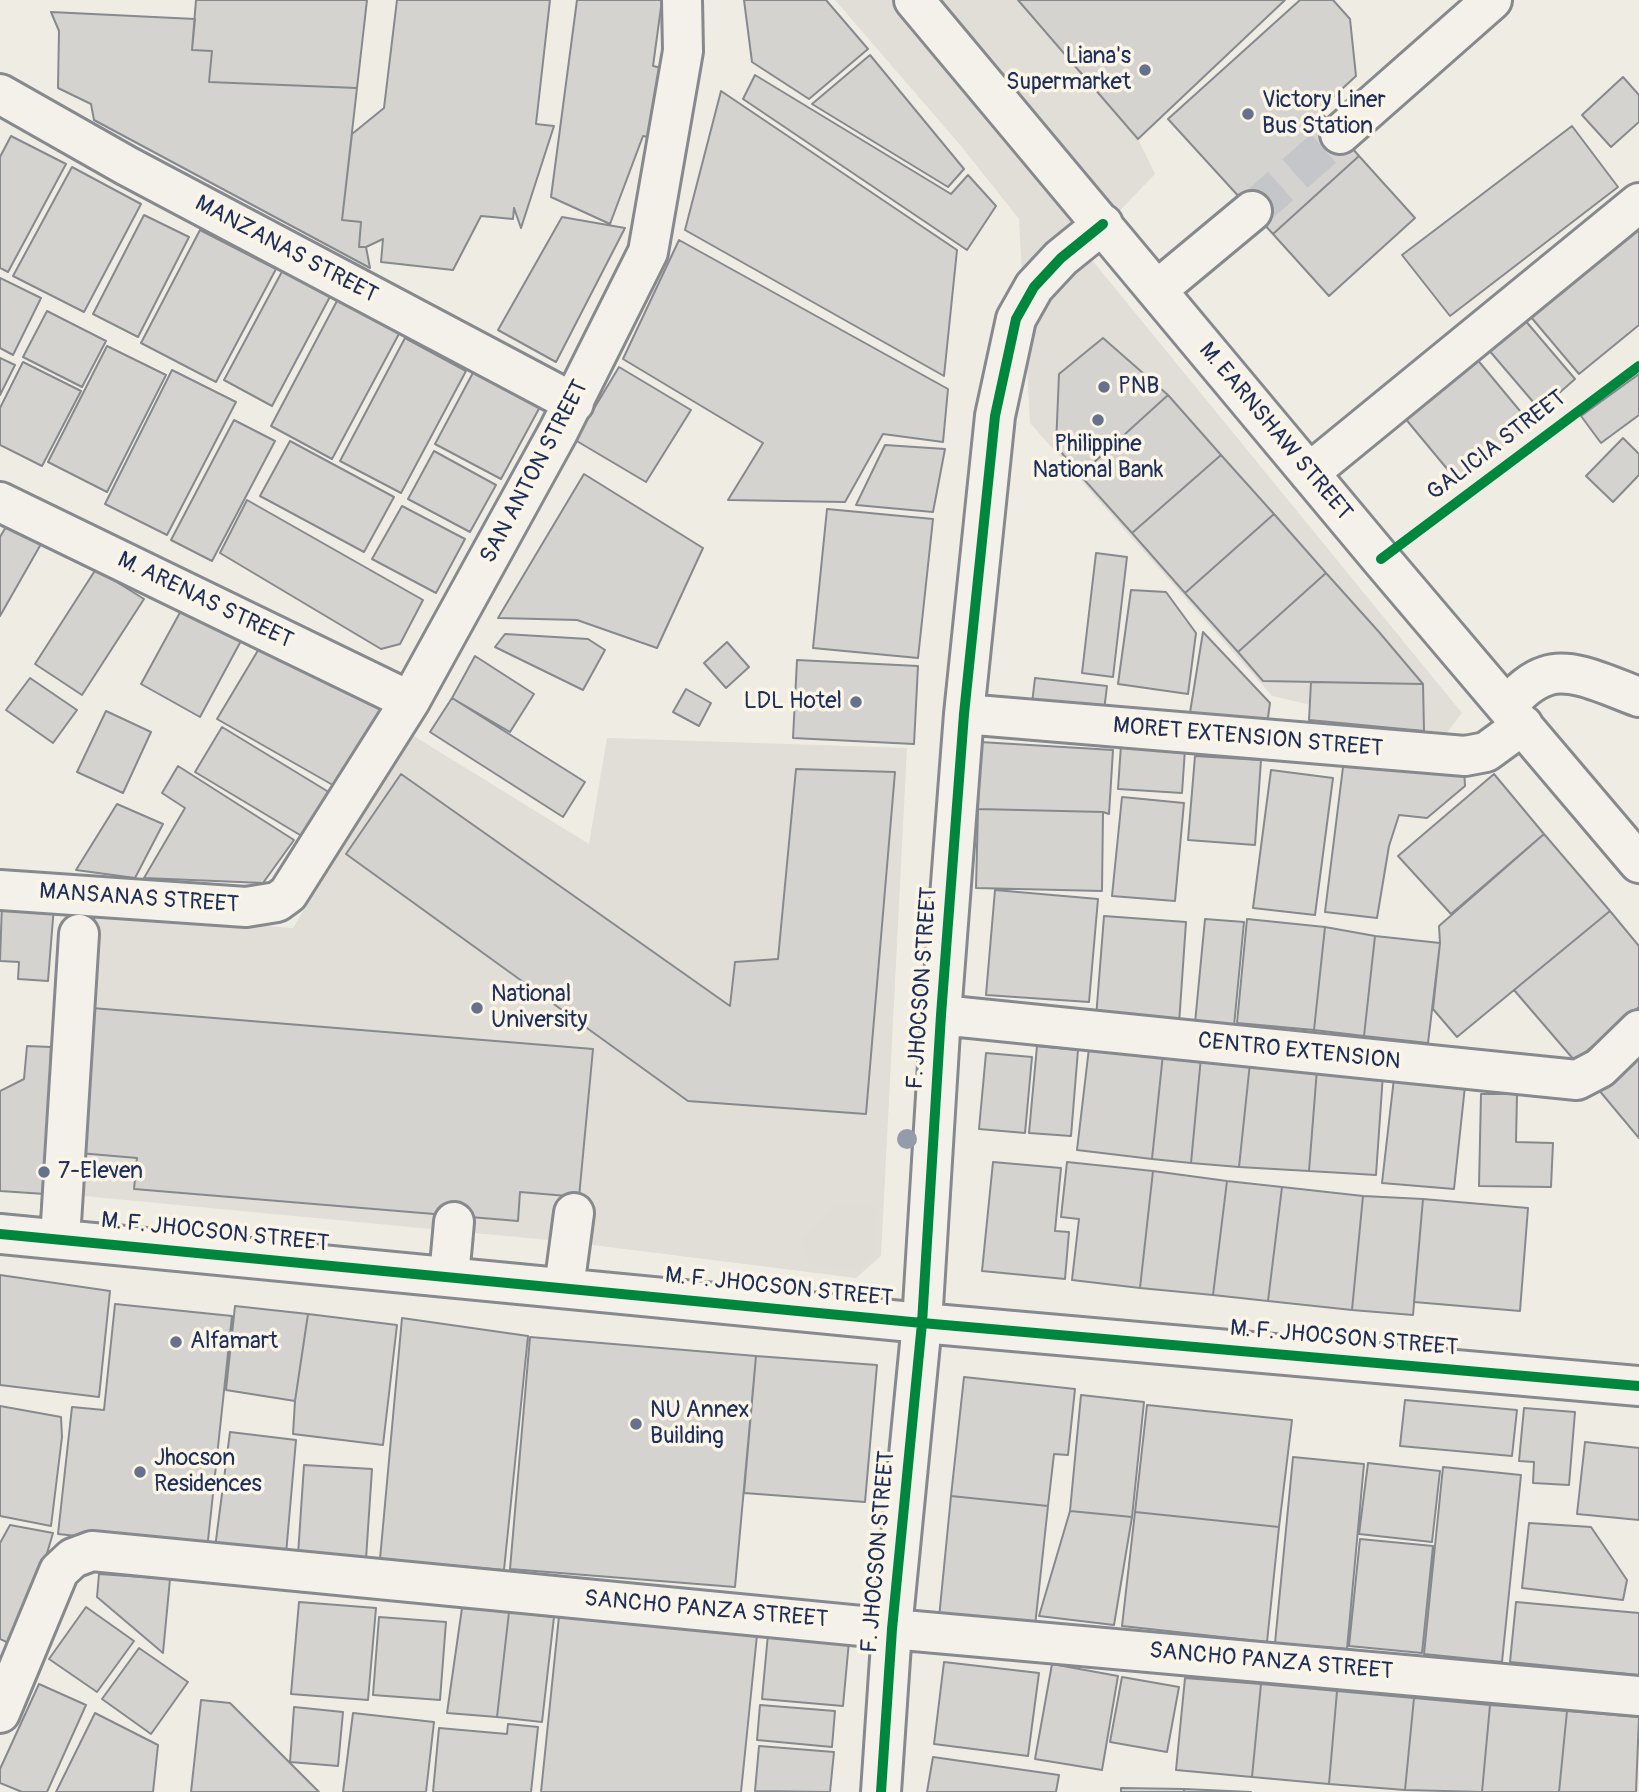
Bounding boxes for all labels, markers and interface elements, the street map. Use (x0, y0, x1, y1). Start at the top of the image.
place label: Liana's Supermarket (1006, 43, 1131, 97)
marker: Liana's Supermarket (1137, 62, 1153, 78)
place label: Victory Liner Bus Station (1262, 87, 1386, 141)
marker: Victory Liner Bus Station (1240, 106, 1256, 122)
street label: MANZANAS STREET (190, 190, 382, 310)
street label: M. EARNSHAW STREET (1192, 337, 1358, 527)
place label: PNB (1118, 373, 1159, 401)
street label: SAN ANTON STREET (475, 376, 595, 568)
marker: PNB (1096, 379, 1112, 395)
street label: GALICIA STREET (1422, 385, 1572, 507)
marker: Philippine National Bank (1090, 412, 1106, 428)
place label: Philippine National Bank (1033, 431, 1163, 485)
street label: M. ARENAS STREET (113, 547, 297, 655)
place label: LDL Hotel (744, 688, 842, 716)
marker: LDL Hotel (848, 694, 864, 710)
street label: MORET EXTENSION STREET (1112, 712, 1384, 764)
street label: MANSANAS STREET (38, 878, 240, 920)
street label: F. JHOCSON STREET (902, 886, 944, 1090)
place label: National University (491, 981, 587, 1035)
marker: National University (469, 1000, 485, 1016)
street label: CENTRO EXTENSION (1196, 1028, 1402, 1076)
place label: 7-Eleven (58, 1158, 143, 1186)
marker: 7-Eleven (36, 1164, 52, 1180)
street label: M. F. JHOCSON STREET (100, 1207, 330, 1259)
street label: M. F. JHOCSON STREET (664, 1262, 894, 1314)
street label: M. F. JHOCSON STREET (1229, 1315, 1459, 1363)
place label: Alfamart (190, 1328, 278, 1356)
marker: Alfamart (168, 1334, 184, 1350)
place label: NU Annex Building (650, 1397, 750, 1451)
marker: NU Annex Building (628, 1416, 644, 1432)
place label: Jhocson Residences (154, 1445, 262, 1499)
street label: F. JHOCSON STREET (856, 1450, 902, 1654)
marker: Jhocson Residences (132, 1464, 148, 1480)
street label: SANCHO PANZA STREET (583, 1586, 829, 1634)
street label: SANCHO PANZA STREET (1148, 1638, 1394, 1686)

